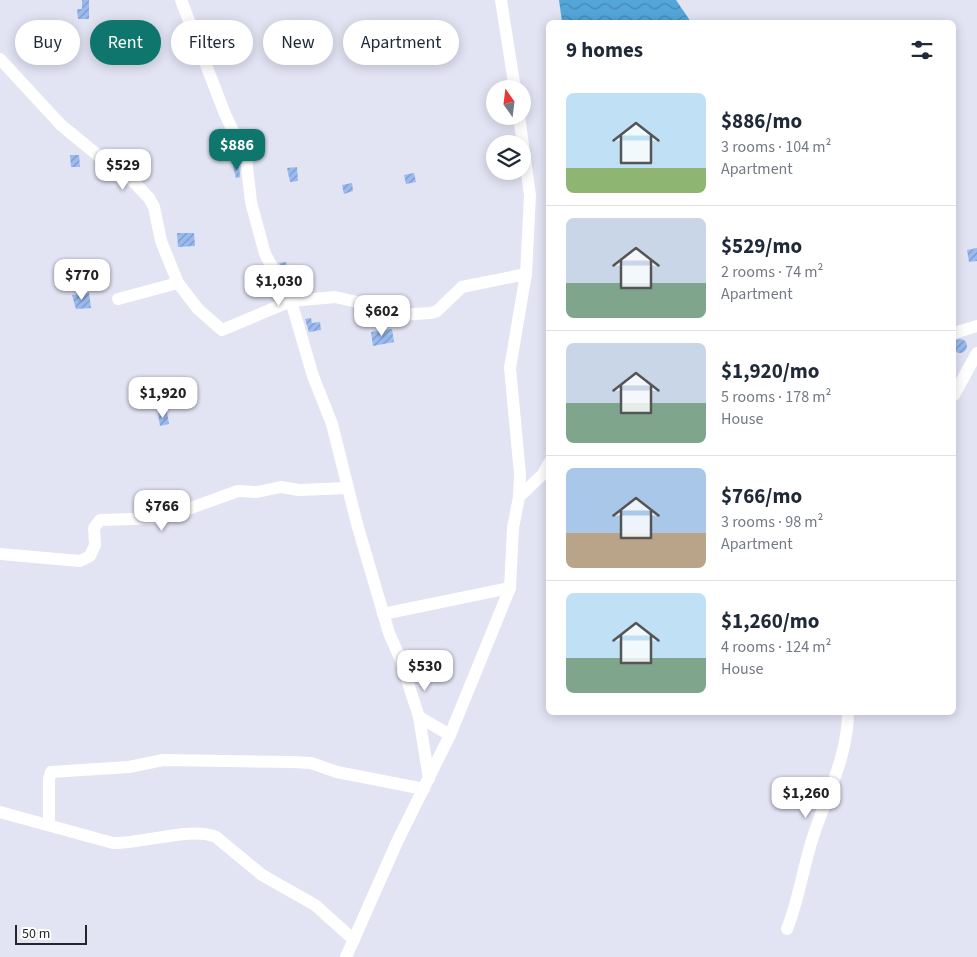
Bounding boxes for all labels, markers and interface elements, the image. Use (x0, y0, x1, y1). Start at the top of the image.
chip: Buy (15, 20, 80, 65)
chip: Rent (90, 20, 161, 65)
chip: Filters (171, 20, 253, 65)
chip: New (263, 20, 333, 65)
chip: Apartment (343, 20, 459, 65)
text: 9 homes (566, 35, 643, 65)
icon: filters (908, 36, 936, 64)
north arrow (486, 80, 531, 125)
map controls (486, 80, 531, 180)
text: $886/mo (721, 106, 802, 136)
icon: home (606, 113, 666, 173)
pin: $886 (207, 128, 267, 171)
text: $886 (220, 134, 254, 156)
button: layers (486, 135, 531, 180)
text: 3 rooms · 104 m² (721, 136, 831, 158)
pin: $529 (93, 148, 153, 191)
text: $529 (106, 154, 140, 176)
text: Apartment (721, 158, 793, 180)
text: $529/mo (721, 231, 802, 261)
icon: home (606, 238, 666, 298)
pin: $770 (52, 258, 112, 301)
text: 2 rooms · 74 m² (721, 261, 823, 283)
text: $770 (65, 264, 99, 286)
pin: $1,030 (238, 264, 320, 307)
text: $1,030 (255, 270, 303, 292)
text: Apartment (721, 283, 793, 305)
pin: $602 (352, 294, 412, 337)
text: $602 (365, 300, 399, 322)
text: $1,920/mo (721, 356, 820, 386)
icon: home (606, 363, 666, 423)
pin: $1,920 (122, 376, 204, 419)
text: $1,920 (139, 382, 187, 404)
text: 5 rooms · 178 m² (721, 386, 831, 408)
text: House (721, 408, 763, 430)
text: $766/mo (721, 481, 802, 511)
icon: home (606, 488, 666, 548)
pin: $766 (132, 490, 192, 532)
text: $766 (145, 495, 179, 517)
text: 3 rooms · 98 m² (721, 511, 823, 533)
text: Apartment (721, 533, 793, 555)
text: $1,260/mo (721, 606, 820, 636)
icon: home (606, 613, 666, 673)
text: 4 rooms · 124 m² (721, 636, 831, 658)
pin: $530 (395, 650, 455, 692)
text: $530 (408, 655, 442, 677)
text: House (721, 658, 763, 680)
pin: $1,260 (765, 776, 847, 819)
text: $1,260 (782, 782, 830, 804)
scale bar (15, 922, 88, 945)
text: 50 m (22, 924, 50, 944)

